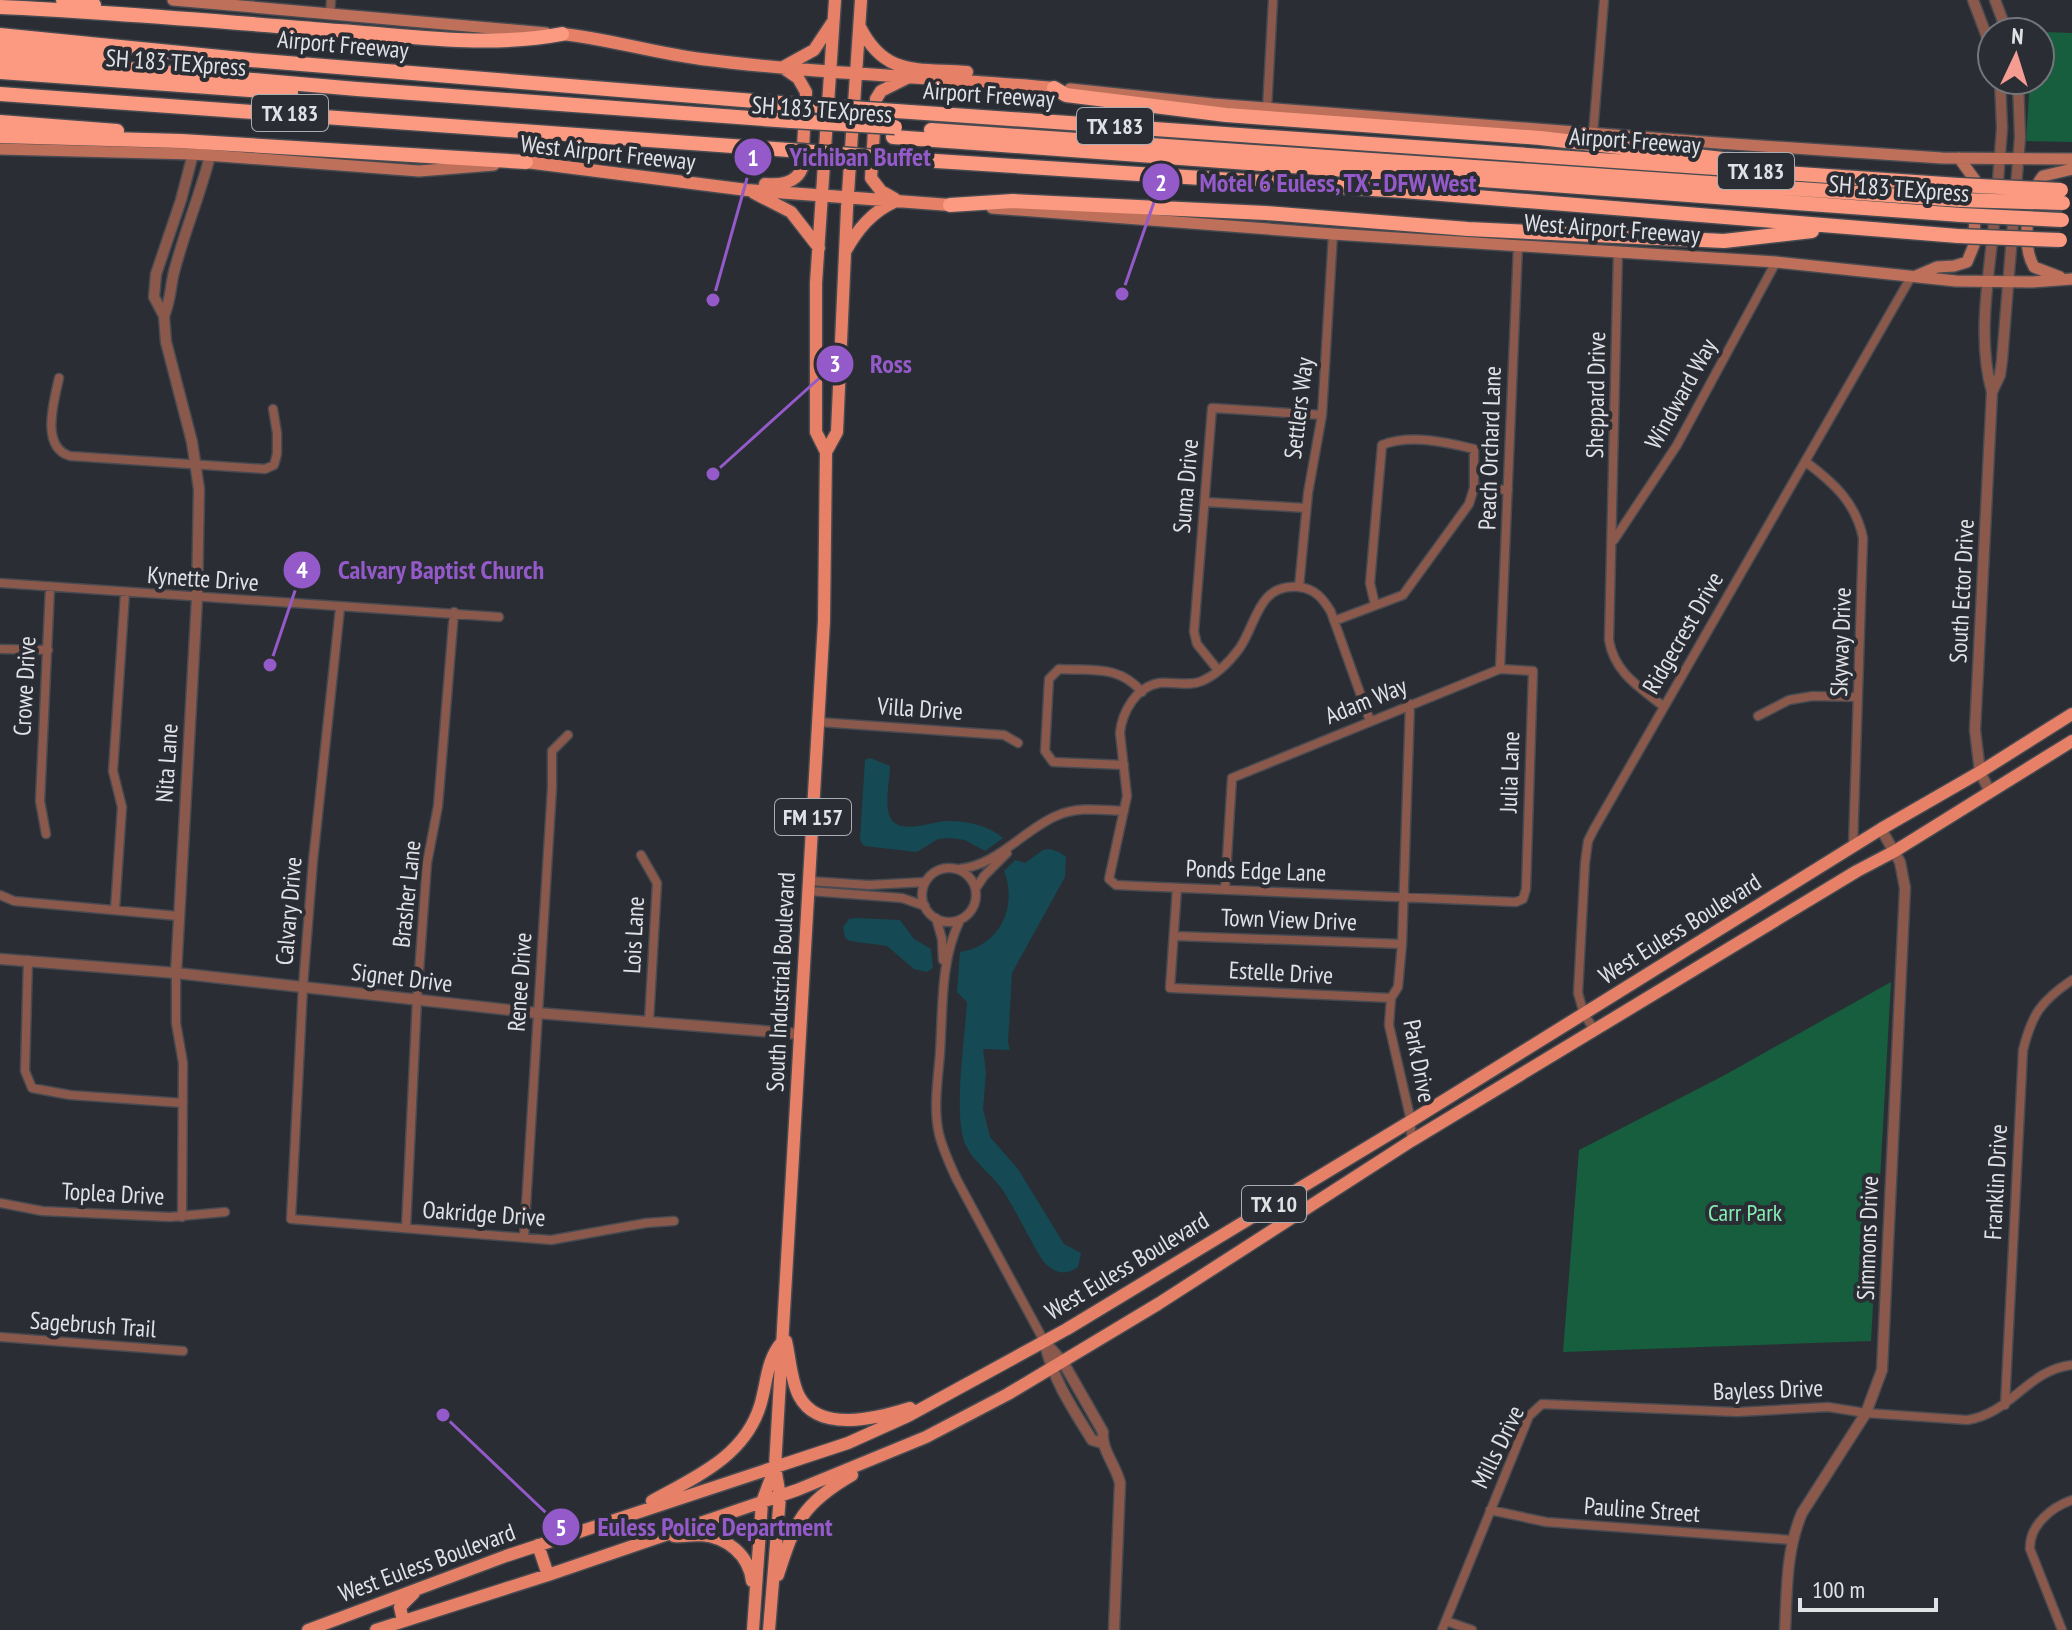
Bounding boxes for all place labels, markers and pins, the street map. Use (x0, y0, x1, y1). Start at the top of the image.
callout: Yichiban Buffet (733, 132, 947, 182)
callout: Motel 6 Euless, TX - DFW West (1141, 157, 1496, 207)
callout: Ross (815, 339, 928, 389)
callout: Calvary Baptist Church (282, 545, 561, 595)
callout: Euless Police Department (541, 1502, 849, 1552)

